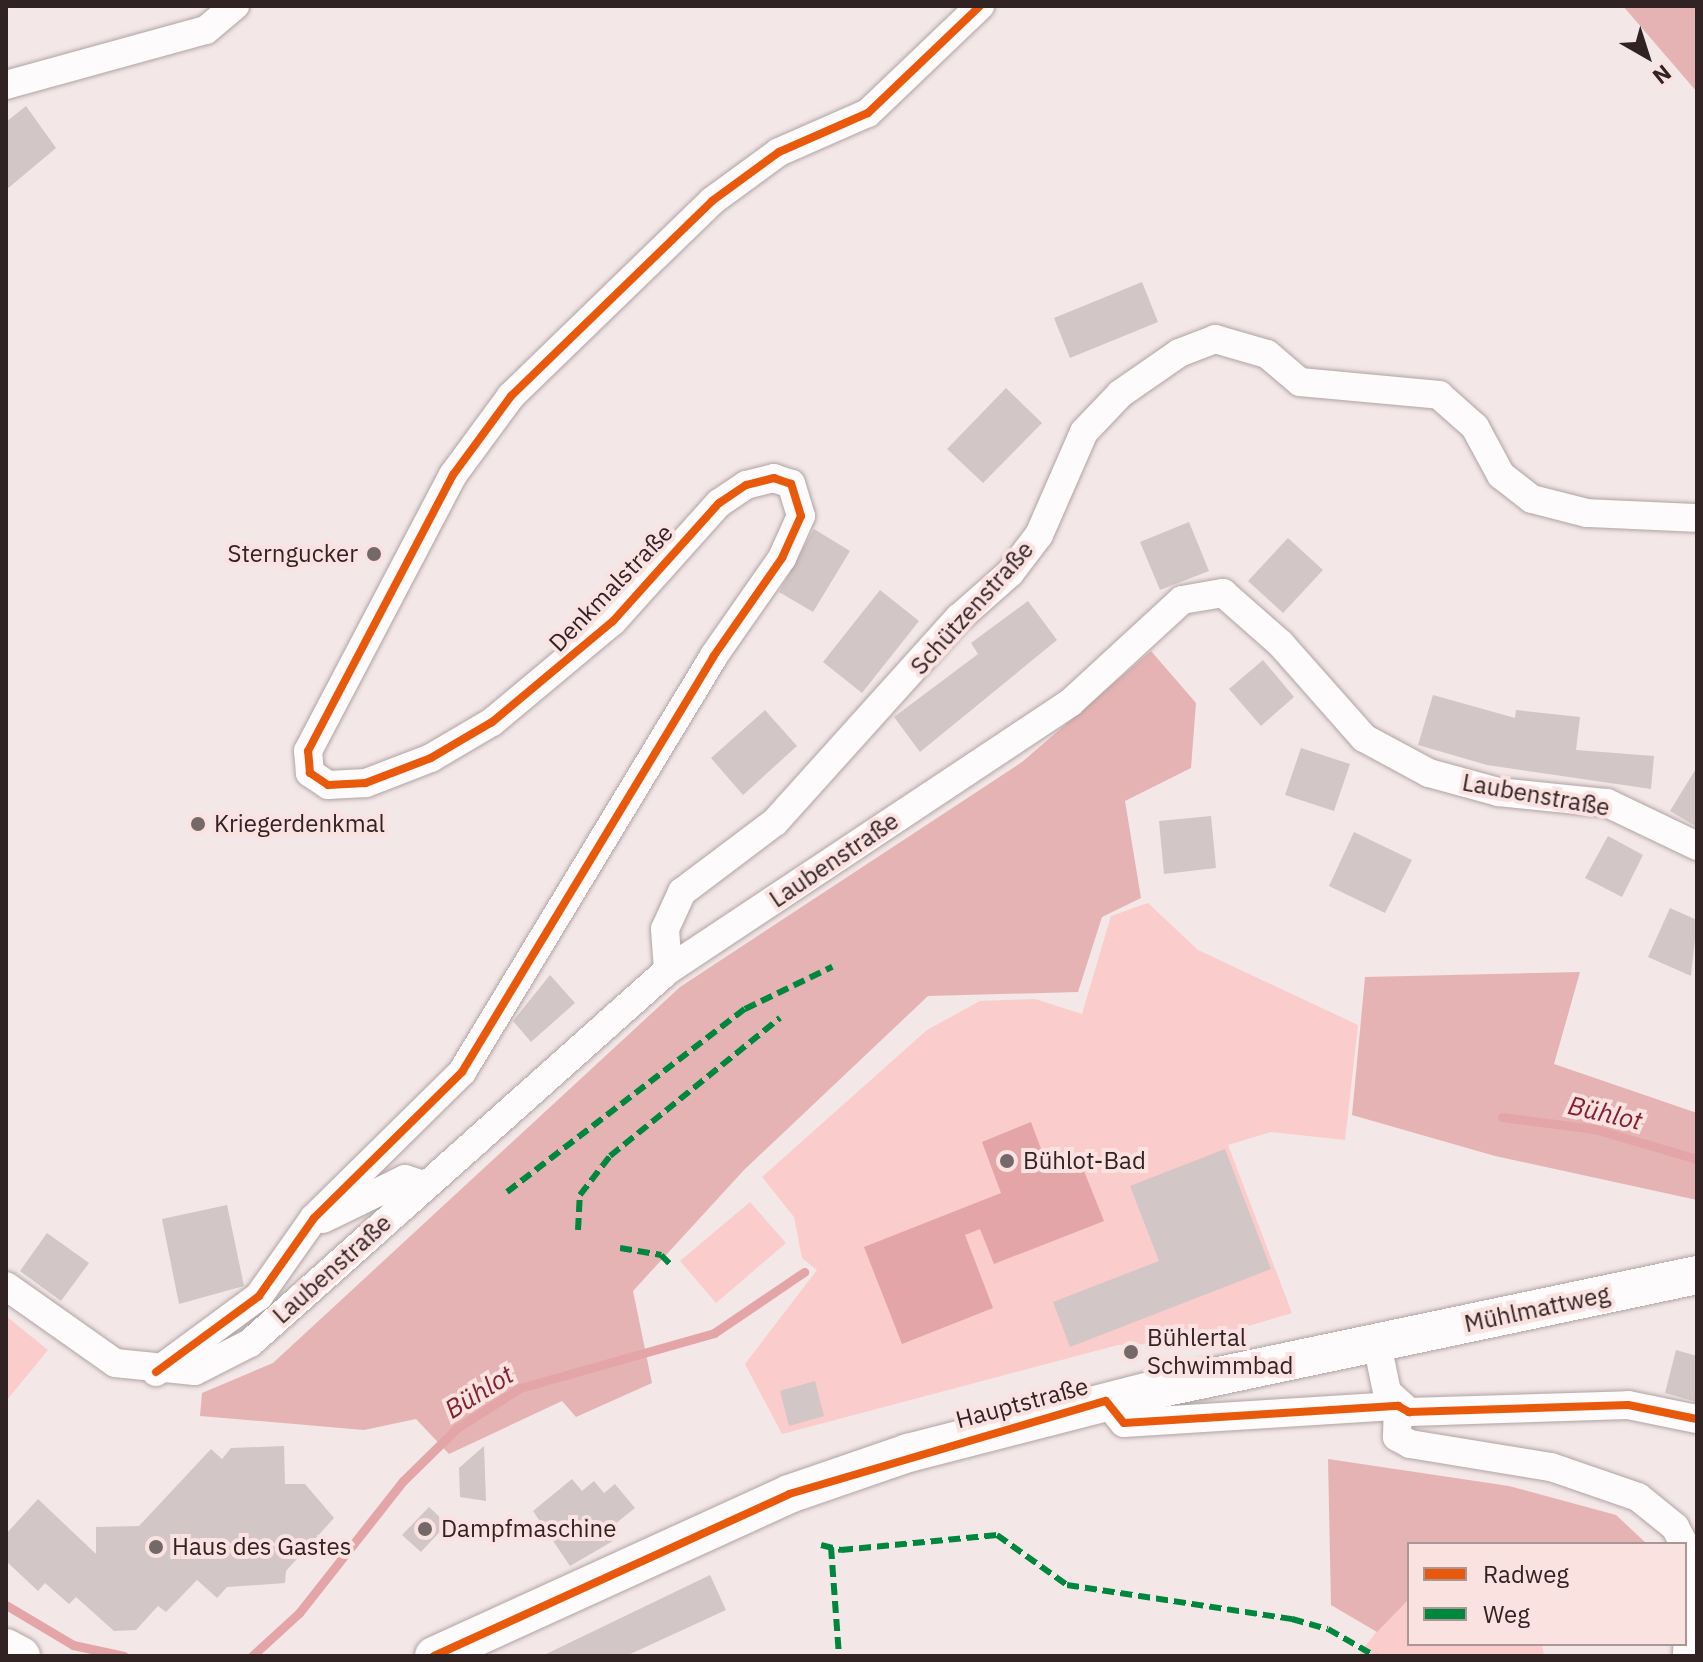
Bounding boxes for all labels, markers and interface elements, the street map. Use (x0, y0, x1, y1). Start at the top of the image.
north arrow (1607, 16, 1687, 96)
text: N (1647, 59, 1678, 91)
street label: Denkmalstraße (543, 518, 679, 658)
street label: Schützenstraße (905, 535, 1039, 681)
place label: Sterngucker (228, 540, 358, 568)
marker: Sterngucker (365, 545, 383, 563)
street label: Laubenstraße (1460, 768, 1612, 822)
street label: Laubenstraße (764, 806, 904, 914)
place label: Kriegerdenkmal (214, 810, 385, 838)
marker: Kriegerdenkmal (189, 815, 207, 833)
water label: Bühlot (1565, 1089, 1645, 1137)
place label: Bühlot-Bad (1023, 1147, 1146, 1175)
marker: Bühlot-Bad (998, 1152, 1016, 1170)
street label: Laubenstraße (267, 1208, 397, 1330)
street label: Mühlmattweg (1462, 1280, 1612, 1338)
place label: Bühlertal Schwimmbad (1147, 1324, 1294, 1380)
marker: Bühlertal Schwimmbad (1122, 1343, 1140, 1361)
water label: Bühlot (439, 1359, 519, 1425)
street label: Hauptstraße (953, 1372, 1091, 1434)
place label: Dampfmaschine (441, 1515, 616, 1543)
marker: Dampfmaschine (416, 1520, 434, 1538)
place label: Haus des Gastes (172, 1533, 351, 1561)
marker: Haus des Gastes (147, 1538, 165, 1556)
legend (1407, 1542, 1687, 1646)
text: Radweg (1483, 1558, 1569, 1590)
text: Weg (1483, 1598, 1530, 1630)

